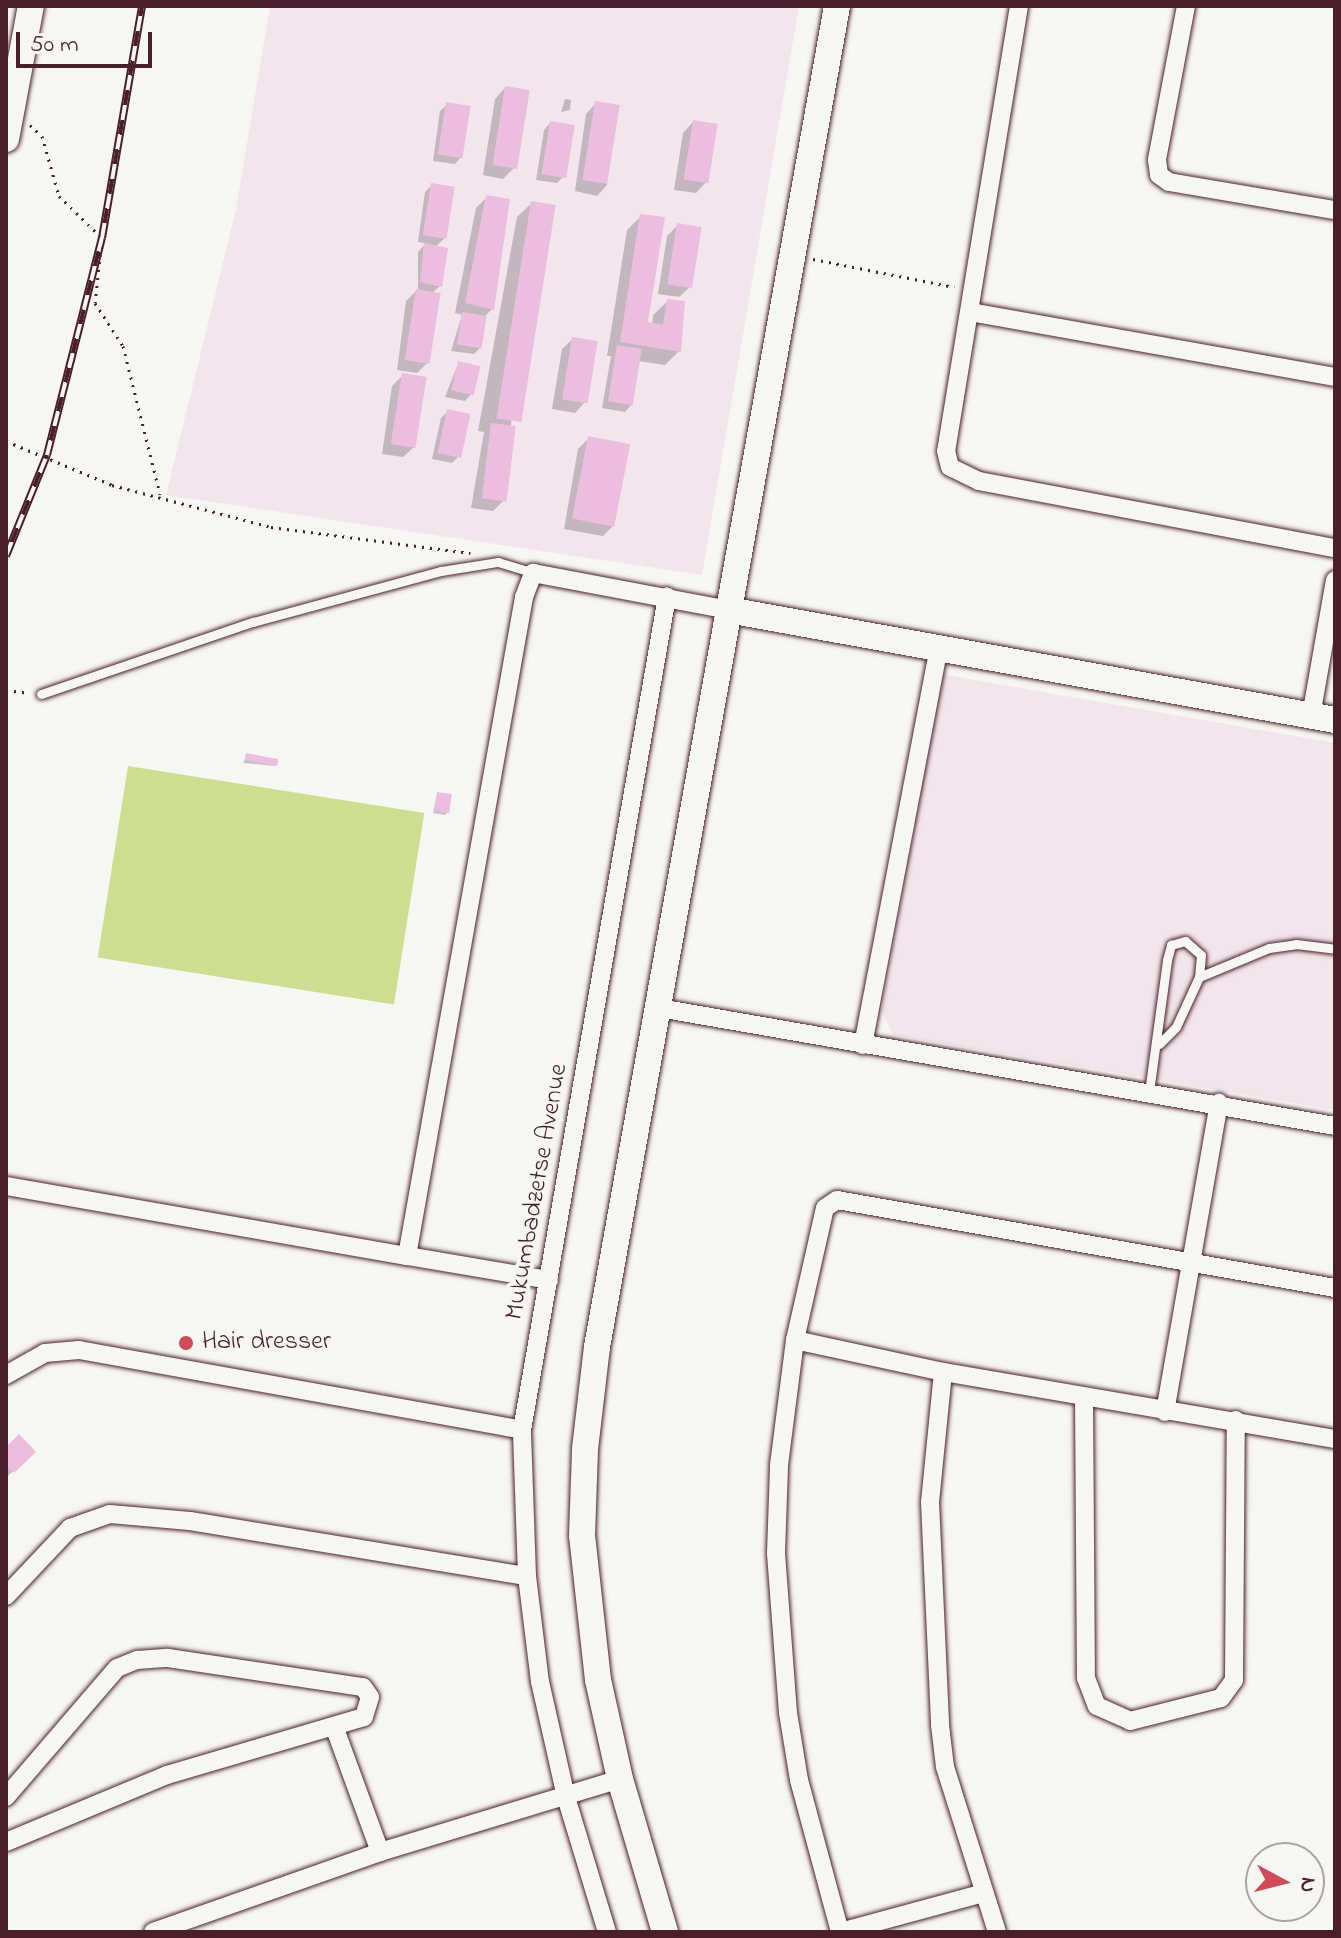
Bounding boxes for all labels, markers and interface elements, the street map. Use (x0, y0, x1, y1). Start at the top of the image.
scale bar (20, 16, 156, 66)
text: 50 m (30, 28, 79, 63)
street label: Mukumbadzetse Avenue (500, 1061, 576, 1323)
place label: Hair dresser (202, 1327, 331, 1359)
marker: Hair dresser (177, 1334, 195, 1352)
north arrow (1245, 1842, 1325, 1922)
text: N (1290, 1875, 1324, 1894)

